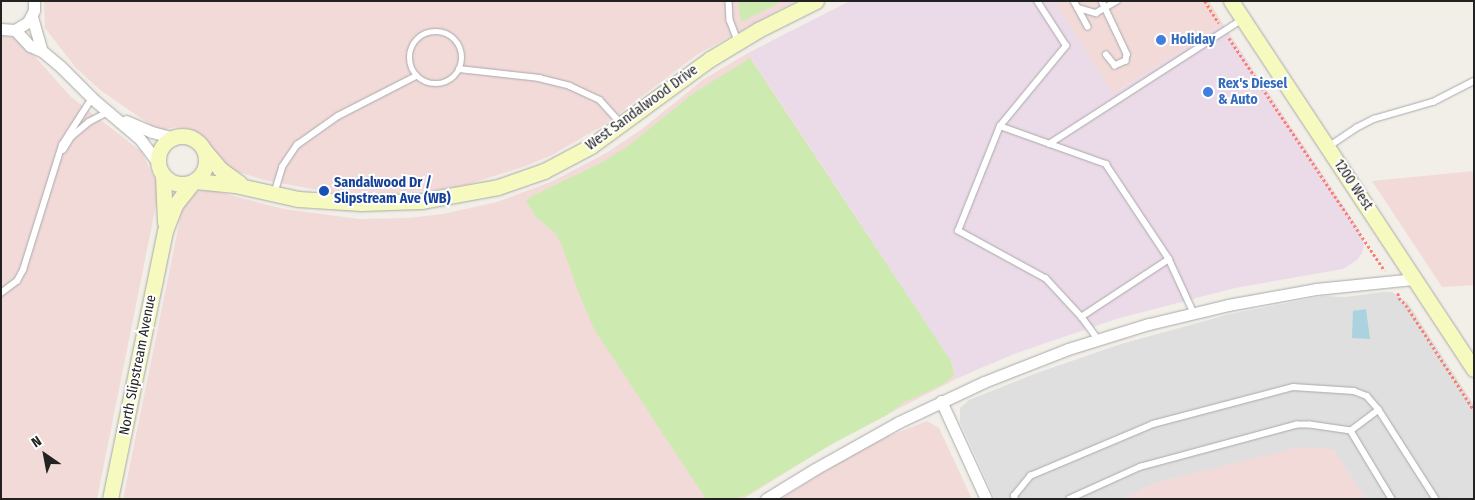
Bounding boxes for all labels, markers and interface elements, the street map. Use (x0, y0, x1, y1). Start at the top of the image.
place label: Holiday (1171, 32, 1215, 48)
marker: Holiday (1155, 34, 1167, 46)
street label: West Sandalwood Drive (583, 62, 701, 154)
place label: Rex's Diesel & Auto (1218, 76, 1287, 108)
marker: Rex's Diesel & Auto (1202, 86, 1214, 98)
street label: 1200 West (1330, 157, 1376, 213)
place label: Sandalwood Dr / Slipstream Ave (WB) (334, 175, 451, 208)
marker: Sandalwood Dr / Slipstream Ave (WB) (318, 185, 330, 197)
street label: North Slipstream Avenue (116, 293, 160, 437)
north arrow (20, 430, 70, 480)
text: N (28, 433, 45, 451)

